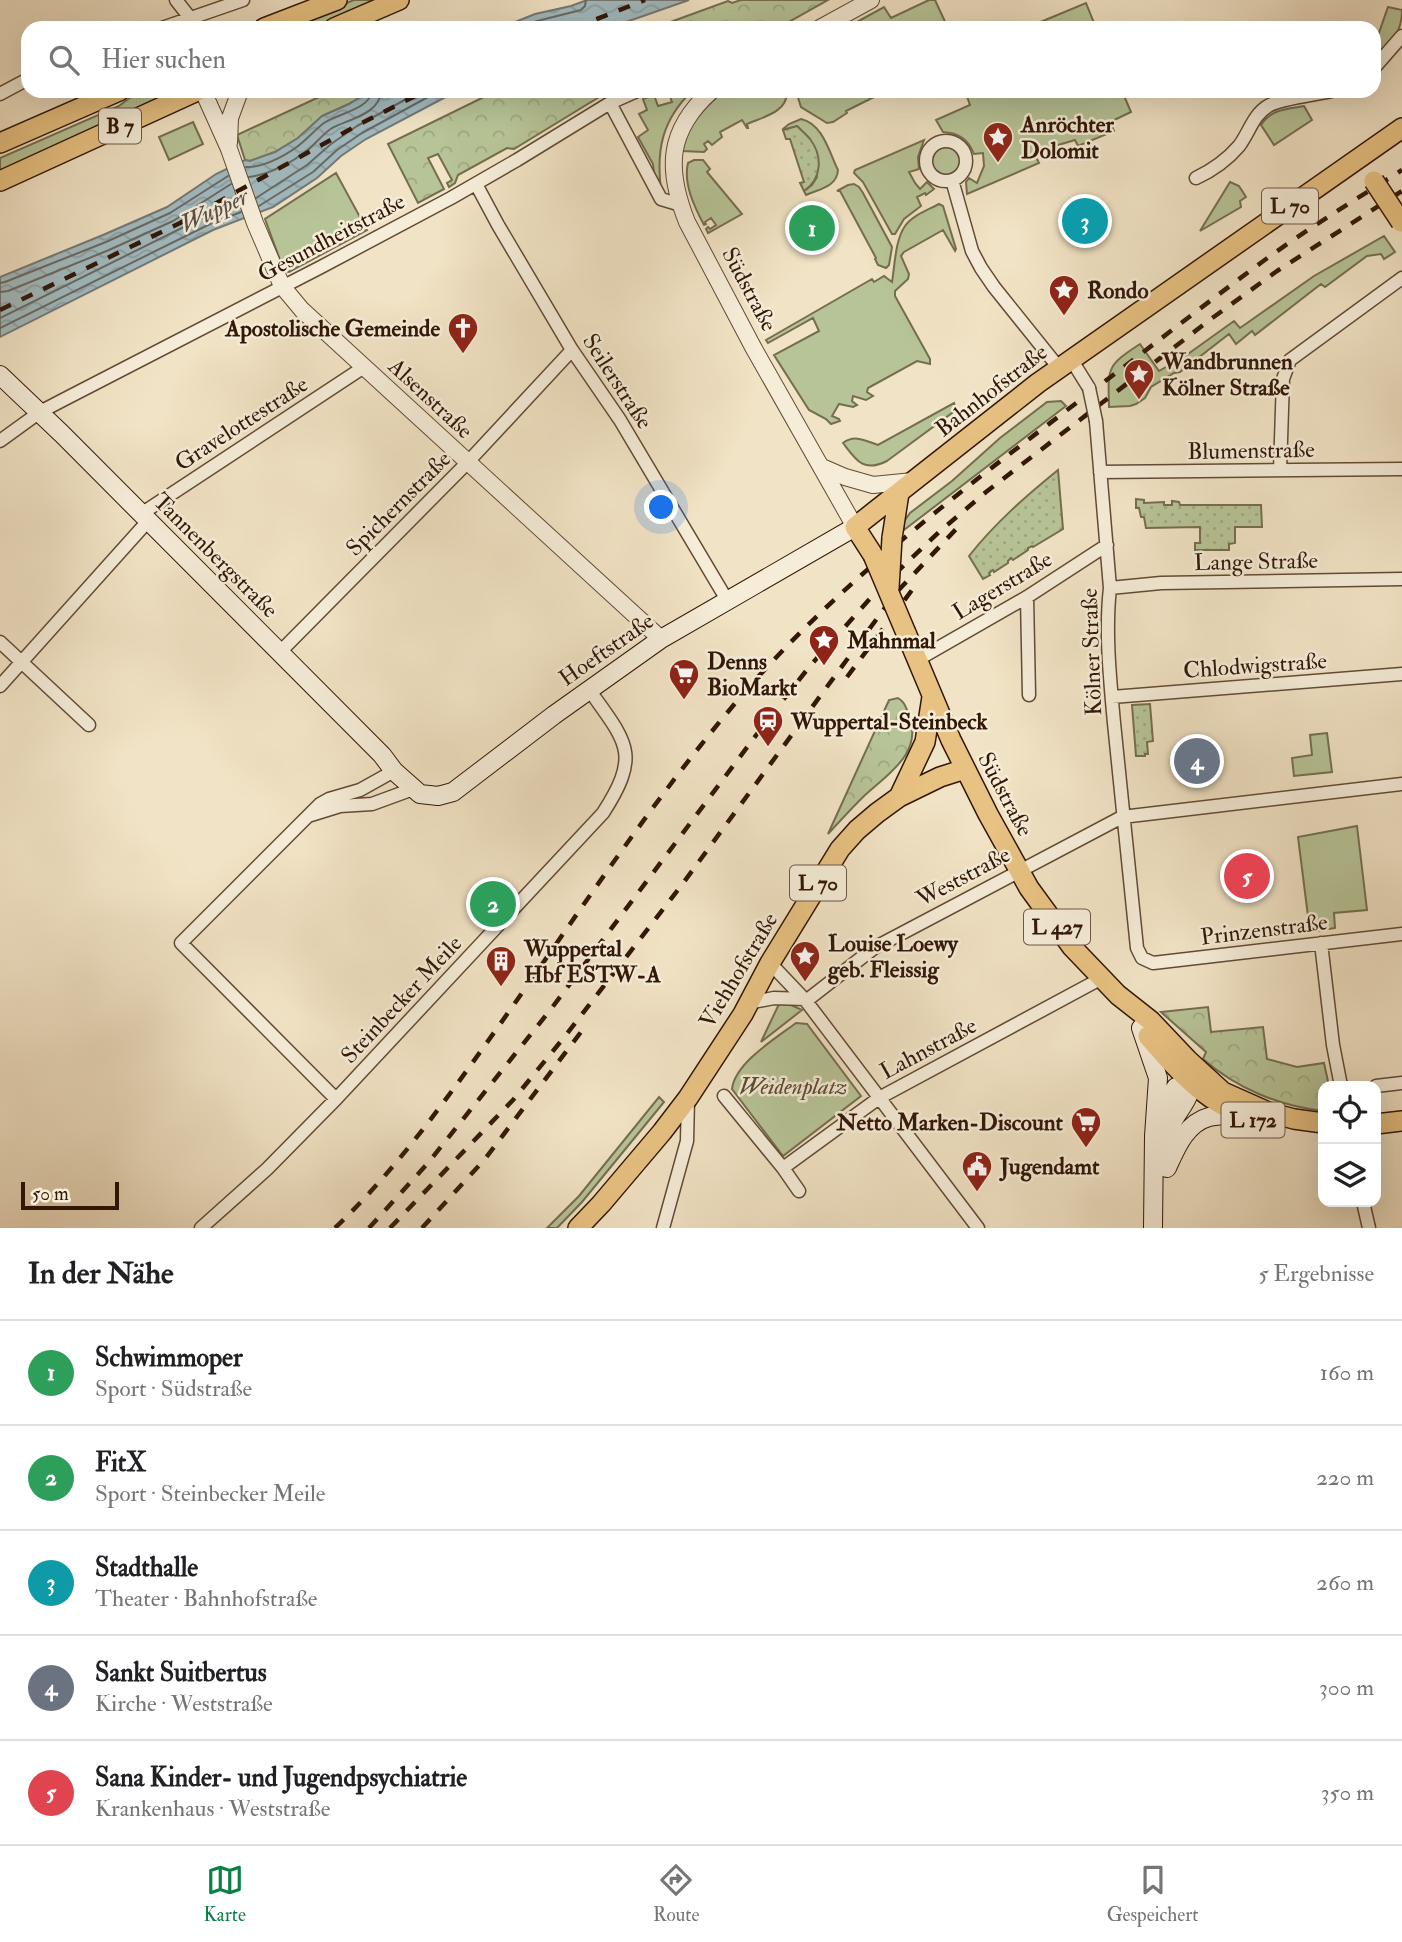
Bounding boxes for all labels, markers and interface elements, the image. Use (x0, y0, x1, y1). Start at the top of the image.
search box (21, 21, 1381, 98)
icon: search (45, 41, 83, 79)
text: Hier suchen (101, 44, 226, 76)
road number: B 7 (99, 108, 141, 144)
place label: Anröchter Dolomit (1020, 110, 1114, 165)
place icon: Anröchter Dolomit (981, 120, 1015, 164)
water label: Wupper (175, 181, 254, 240)
street label: Gesundheitstraße (253, 186, 410, 288)
road number: L 70 (1262, 188, 1318, 224)
pin: 3 (1062, 195, 1108, 247)
pin: 1 (789, 202, 835, 254)
street label: Südstraße (715, 242, 784, 337)
place icon: Rondo (1047, 273, 1081, 317)
place label: Rondo (1087, 276, 1149, 305)
church icon: Apostolische Gemeinde (446, 311, 480, 355)
place label: Apostolische Gemeinde (225, 314, 440, 344)
street label: Seilerstraße (576, 328, 659, 435)
street label: Bahnhofstraße (929, 337, 1054, 443)
place label: Wandbrunnen Kölner Straße (1161, 347, 1293, 402)
street label: Alsenstraße (382, 351, 479, 445)
place icon: Wandbrunnen Kölner Straße (1122, 357, 1156, 401)
street label: Gravelottestraße (169, 369, 314, 477)
street label: Blumenstraße (1187, 435, 1315, 466)
street label: Spichernstraße (340, 444, 458, 563)
street label: Tannenbergstraße (147, 487, 285, 624)
your location (644, 490, 678, 524)
street label: Lagerstraße (947, 544, 1058, 626)
street label: Lange Straße (1194, 546, 1319, 577)
street label: Kölner Straße (1075, 587, 1108, 716)
street label: Hoeftstraße (553, 606, 660, 693)
place icon: Mahnmal (807, 623, 841, 667)
place label: Mahnmal (846, 626, 937, 655)
street label: Chlodwigstraße (1182, 646, 1328, 685)
place label: Denns BioMarkt (707, 647, 798, 702)
supermarket icon: Denns BioMarkt (667, 657, 701, 701)
station icon: Wuppertal-Steinbeck (751, 704, 785, 748)
place label: Wuppertal-Steinbeck (790, 707, 989, 737)
pin: 4 (1174, 735, 1220, 787)
street label: Südstraße (971, 747, 1040, 842)
street label: Weststraße (911, 840, 1015, 914)
pin: 5 (1224, 850, 1270, 902)
road number: L 70 (790, 866, 846, 900)
pin: 2 (470, 878, 516, 930)
street label: Viehhofstraße (693, 907, 784, 1033)
street label: Prinzenstraße (1199, 907, 1330, 952)
road number: L 427 (1024, 909, 1090, 944)
street label: Steinbecker Meile (335, 929, 468, 1069)
place label: Louise Loewy geb. Fleissig (827, 929, 959, 985)
place label: Wuppertal Hbf ESTW-A (523, 934, 661, 989)
place icon: Louise Loewy geb. Fleissig (788, 939, 822, 983)
building icon: Wuppertal Hbf ESTW-A (484, 944, 518, 988)
street label: Lahnstraße (875, 1011, 982, 1086)
park label: Weidenplatz (739, 1072, 847, 1101)
map controls (1318, 1081, 1381, 1207)
button: locate (1318, 1081, 1381, 1144)
road number: L 172 (1222, 1102, 1284, 1138)
supermarket icon: Netto Marken-Discount (1069, 1105, 1103, 1149)
place label: Netto Marken-Discount (836, 1108, 1064, 1137)
button: layers (1318, 1144, 1381, 1207)
public building icon: Jugendamt (960, 1149, 994, 1193)
place label: Jugendamt (999, 1152, 1100, 1182)
scale bar (21, 1179, 119, 1211)
text: 50 m (32, 1182, 69, 1206)
text: In der Nähe (28, 1255, 173, 1292)
text: 5 Ergebnisse (1258, 1259, 1374, 1288)
text: Schwimmoper (95, 1342, 243, 1374)
text: 1 (47, 1358, 55, 1387)
text: 160 m (1320, 1358, 1374, 1387)
text: Sport · Südstraße (95, 1374, 252, 1403)
text: FitX (95, 1447, 146, 1479)
text: 2 (45, 1463, 57, 1492)
text: 220 m (1316, 1463, 1374, 1492)
text: Sport · Steinbecker Meile (95, 1479, 325, 1508)
text: Stadthalle (95, 1552, 198, 1584)
text: 3 (47, 1568, 55, 1597)
text: 260 m (1316, 1568, 1374, 1597)
text: Theater · Bahnhofstraße (95, 1584, 317, 1613)
text: Sankt Suitbertus (95, 1657, 267, 1689)
text: 4 (45, 1673, 57, 1702)
text: 300 m (1319, 1673, 1374, 1702)
text: Kirche · Weststraße (95, 1689, 273, 1718)
text: Sana Kinder- und Jugendpsychiatrie (95, 1762, 467, 1794)
text: 5 (46, 1778, 56, 1807)
text: 350 m (1321, 1778, 1374, 1807)
text: Krankenhaus · Weststraße (95, 1794, 330, 1823)
tab: Karte (204, 1861, 246, 1927)
tab: Route (653, 1861, 699, 1927)
tab: Gespeichert (1107, 1861, 1198, 1927)

